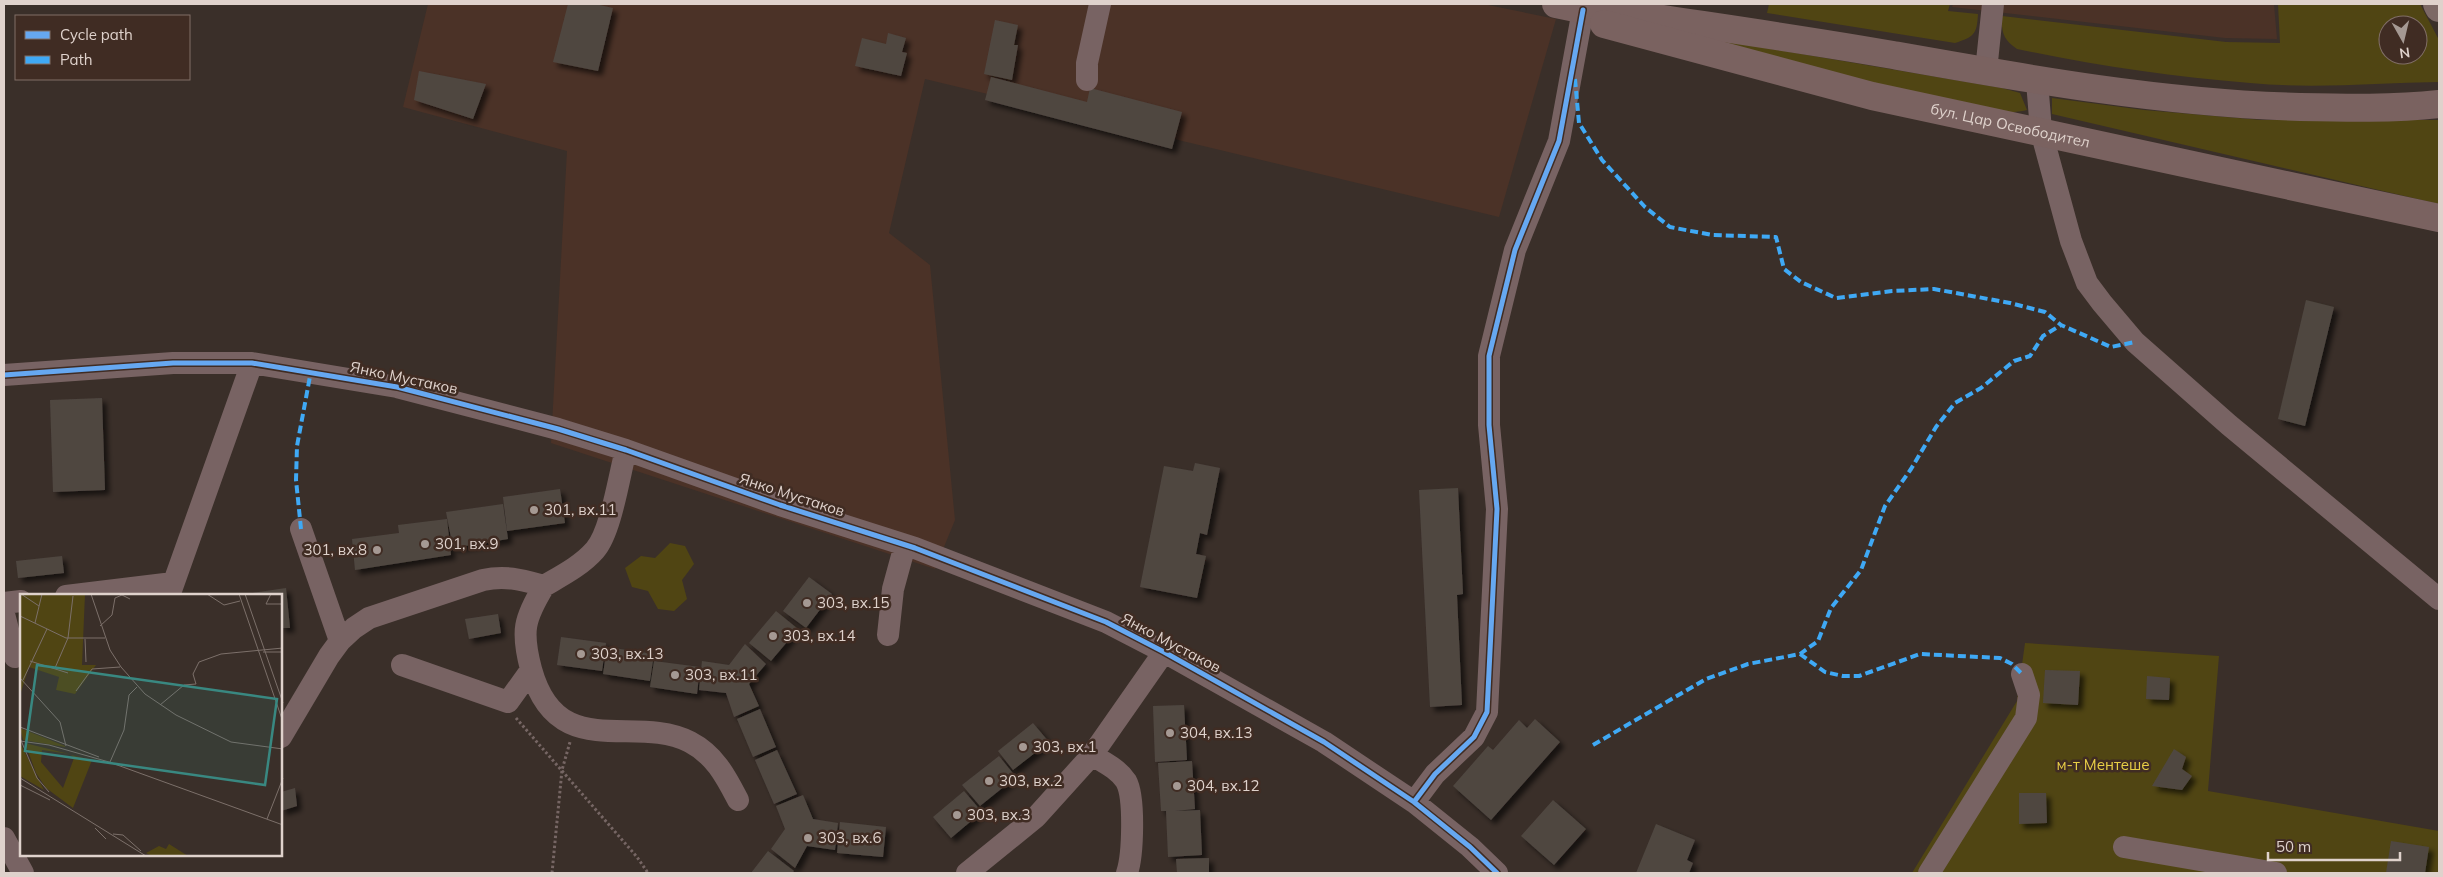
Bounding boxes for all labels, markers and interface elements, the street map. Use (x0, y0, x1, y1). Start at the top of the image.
legend (15, 15, 190, 80)
north arrow (2378, 15, 2428, 65)
text: Cycle path (60, 25, 133, 44)
text: N (2398, 43, 2411, 63)
text: Path (60, 50, 92, 69)
street label: бул. Цар Освободител (1929, 99, 2092, 152)
street label: Янко Мустаков (349, 357, 460, 398)
street label: Янко Мустаков (737, 469, 847, 520)
place label: 301, вх.11 (544, 500, 616, 519)
marker: 301, вх.11 (528, 504, 540, 516)
place label: 301, вх.9 (435, 534, 498, 553)
marker: 301, вх.9 (419, 538, 431, 550)
place label: 301, вх.8 (304, 540, 367, 559)
marker: 301, вх.8 (371, 544, 383, 556)
place label: 303, вх.15 (817, 593, 889, 612)
inset map (20, 594, 282, 857)
marker: 303, вх.15 (801, 597, 813, 609)
street label: Янко Мустаков (1118, 608, 1224, 677)
place label: 303, вх.14 (783, 626, 855, 645)
marker: 303, вх.14 (767, 630, 779, 642)
place label: 303, вх.13 (591, 644, 663, 663)
marker: 303, вх.13 (575, 648, 587, 660)
place label: 303, вх.11 (685, 665, 757, 684)
marker: 303, вх.11 (669, 669, 681, 681)
place label: 304, вх.13 (1180, 723, 1252, 742)
marker: 304, вх.13 (1164, 727, 1176, 739)
place label: 303, вх.1 (1033, 737, 1096, 756)
marker: 303, вх.1 (1017, 741, 1029, 753)
park label: м-т Ментeше (2057, 755, 2149, 774)
place label: 303, вх.2 (999, 771, 1062, 790)
marker: 303, вх.2 (983, 775, 995, 787)
place label: 304, вх.12 (1187, 776, 1259, 795)
marker: 304, вх.12 (1171, 780, 1183, 792)
place label: 303, вх.3 (967, 805, 1030, 824)
marker: 303, вх.3 (951, 809, 963, 821)
place label: 303, вх.6 (818, 828, 881, 847)
scale bar (2268, 830, 2400, 862)
marker: 303, вх.6 (802, 832, 814, 844)
text: 50 m (2276, 837, 2311, 856)

